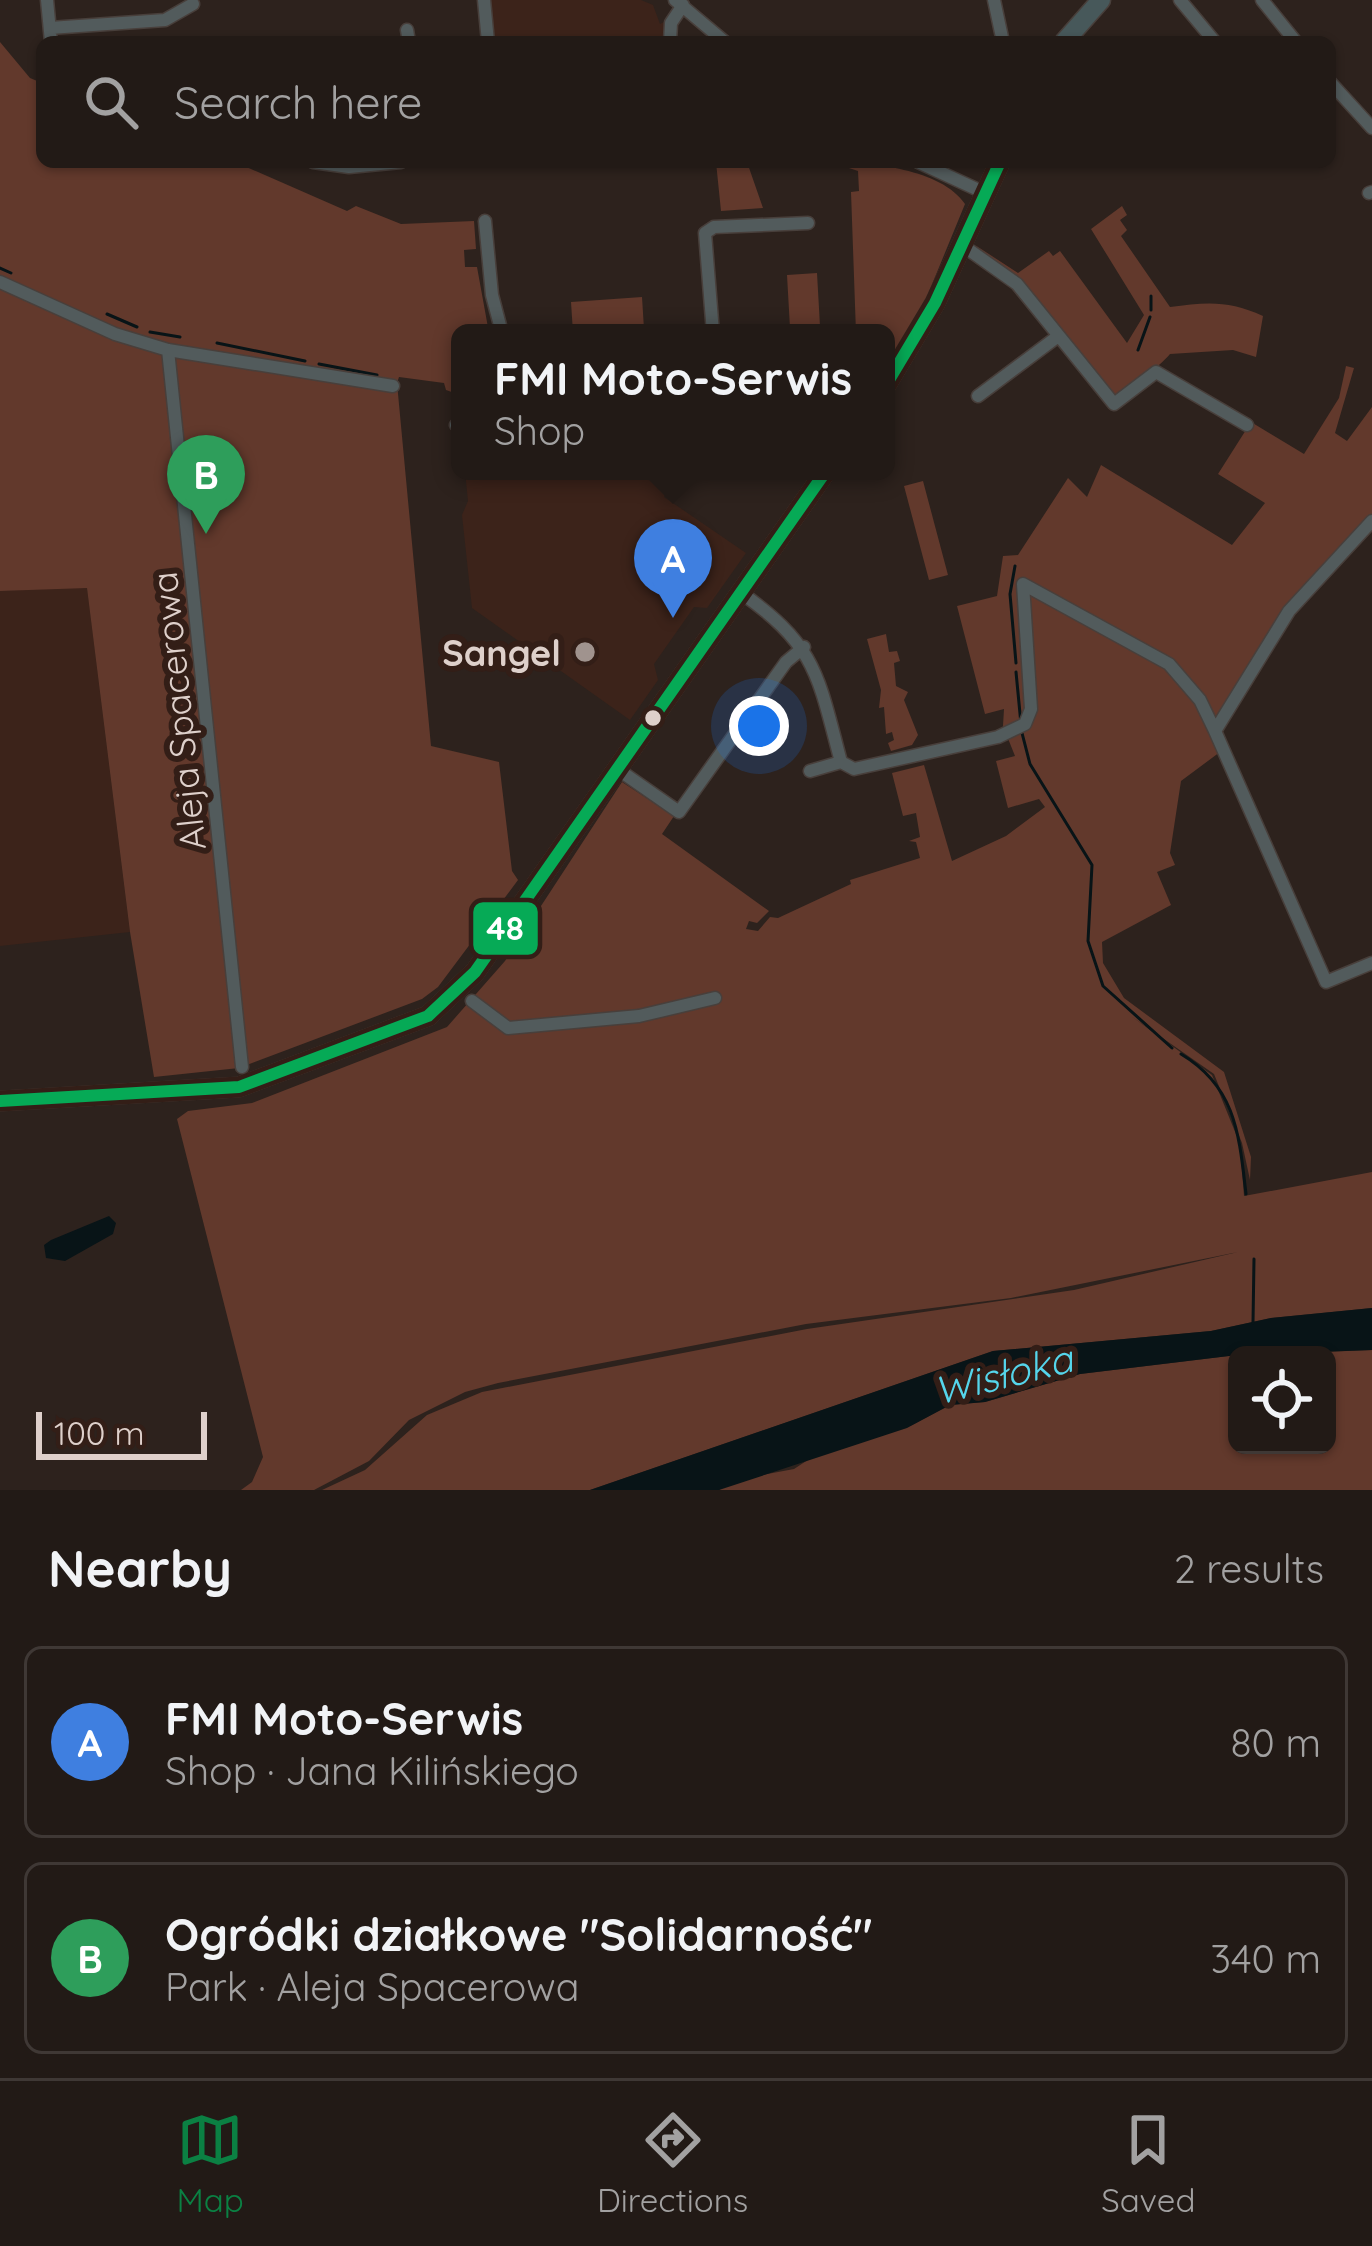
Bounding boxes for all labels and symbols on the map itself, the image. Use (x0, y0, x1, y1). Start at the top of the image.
pin: B (167, 435, 245, 534)
pin: A (634, 519, 712, 618)
street label: Aleja Spacerowa (141, 570, 215, 852)
place label: Sangel (442, 630, 561, 675)
marker: Sangel (572, 639, 598, 665)
your location (729, 696, 789, 756)
unlabelled marker (642, 707, 664, 729)
line badge: 48 (471, 900, 540, 957)
text: 48 (486, 907, 524, 948)
water label: Wisłoka (929, 1333, 1080, 1415)
scale bar (36, 1406, 207, 1459)

